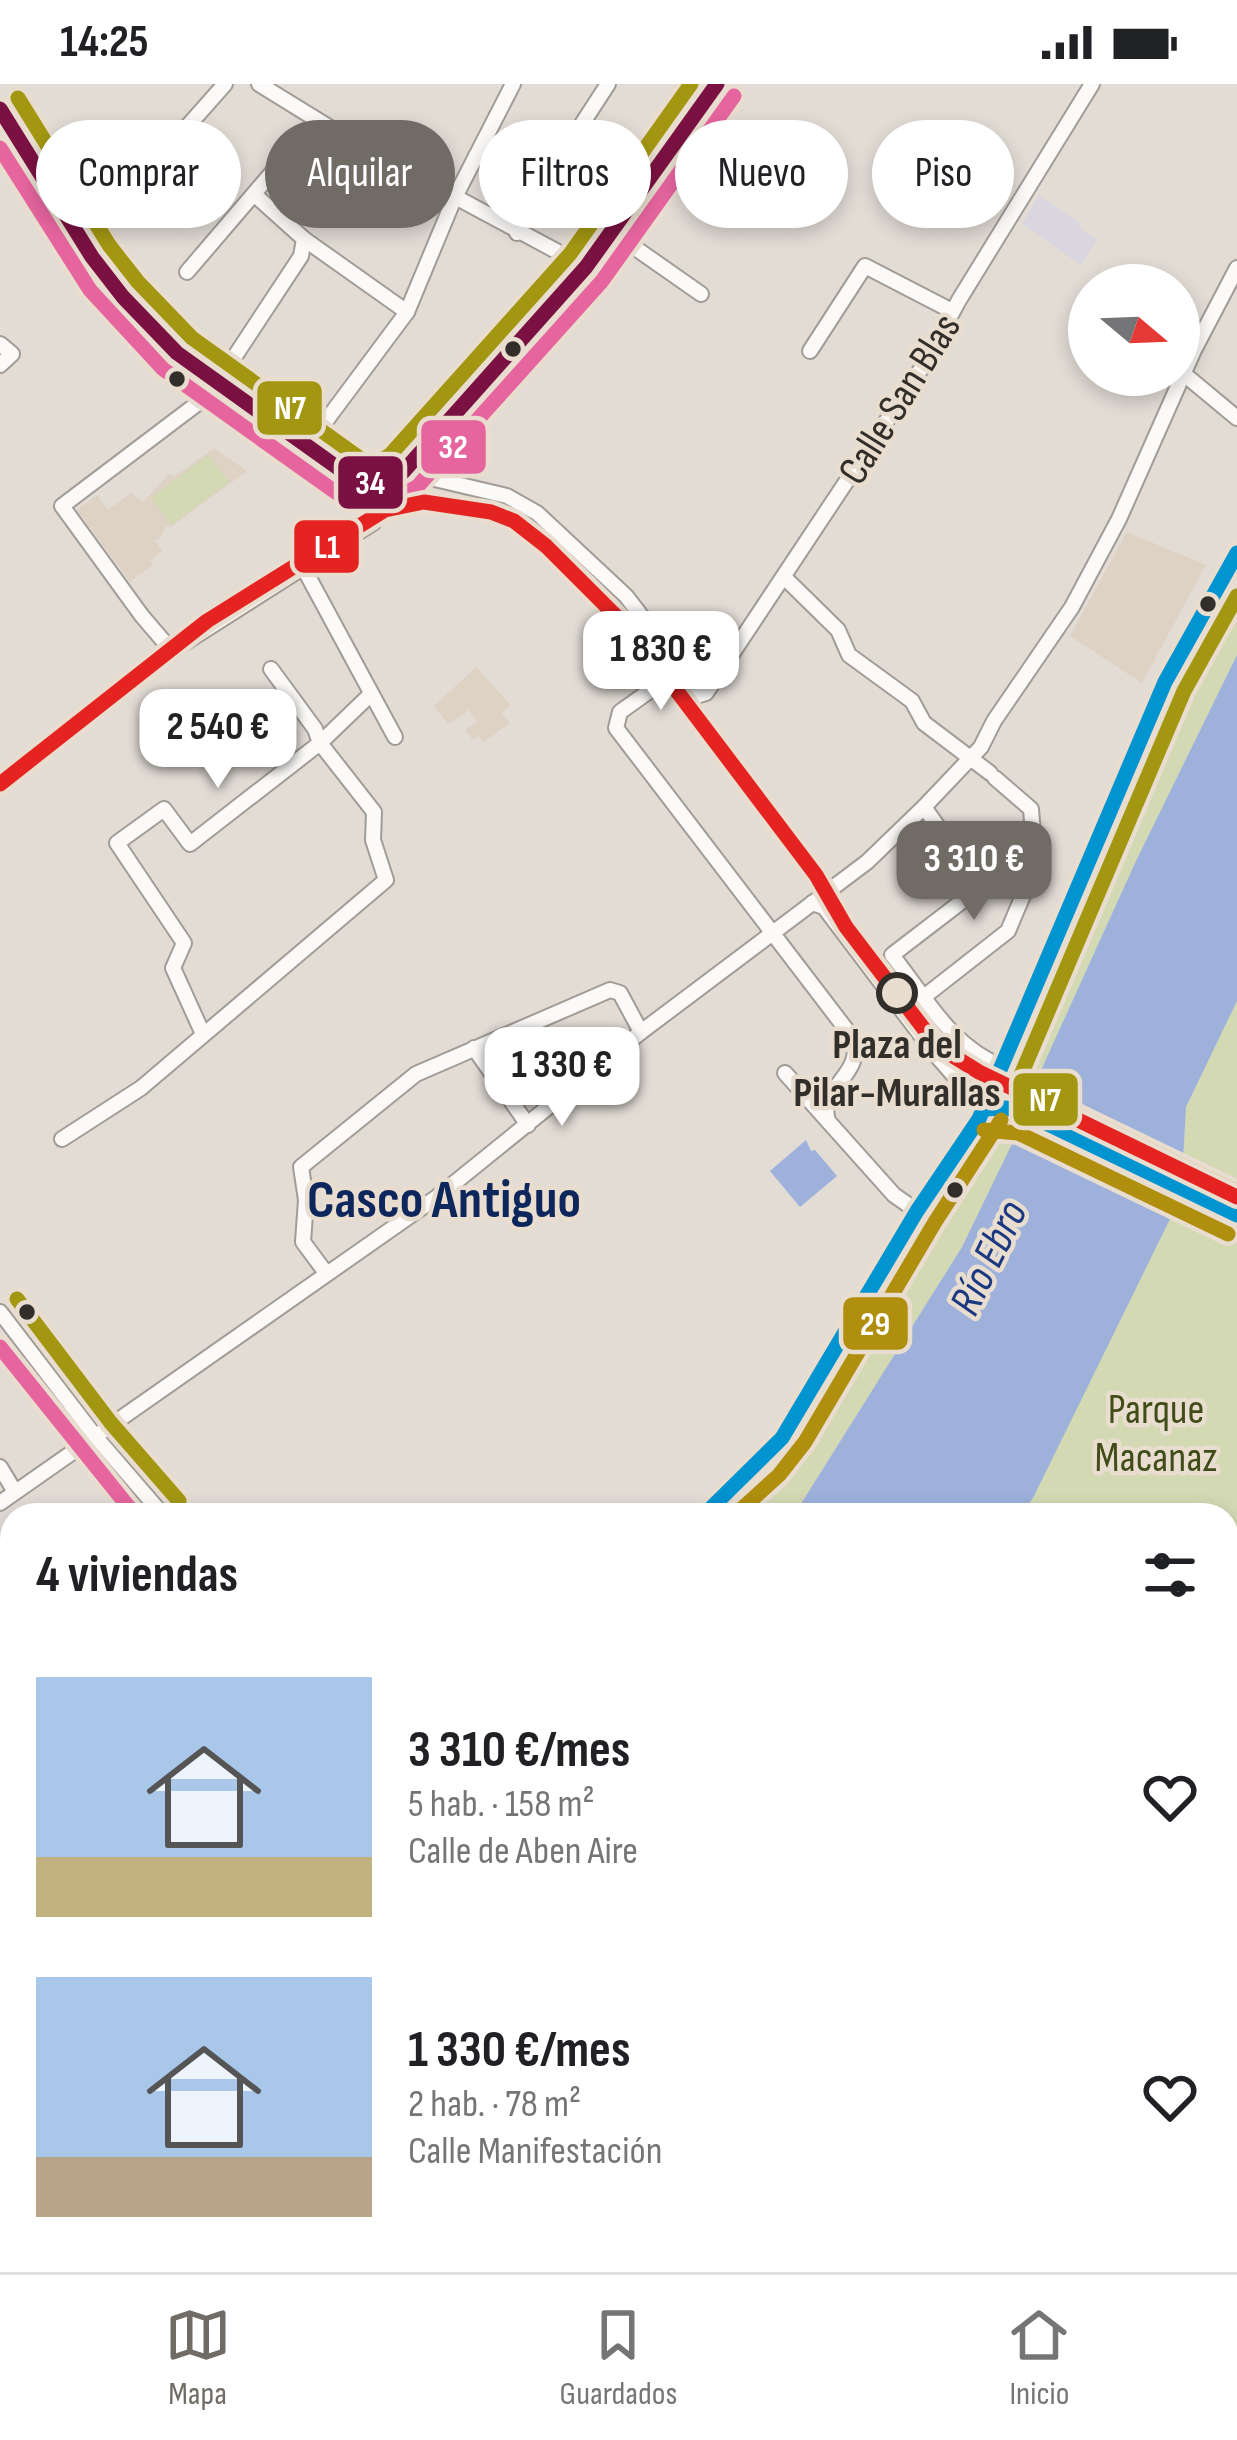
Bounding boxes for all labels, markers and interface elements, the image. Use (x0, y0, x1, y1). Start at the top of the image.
text: 14:25 (60, 15, 148, 70)
chip: Comprar (36, 120, 241, 228)
chip: Alquilar (265, 120, 455, 228)
chip: Filtros (479, 120, 651, 228)
chip: Nuevo (675, 120, 848, 228)
chip: Piso (872, 120, 1014, 228)
north arrow (1068, 264, 1200, 396)
map controls (1068, 264, 1200, 396)
street label: Calle San Blas (828, 305, 973, 494)
unlabelled marker (502, 338, 524, 360)
unlabelled marker (166, 368, 188, 390)
line badge: N7 (255, 379, 324, 437)
text: N7 (274, 389, 307, 429)
line badge: 32 (419, 418, 488, 476)
text: 32 (438, 428, 468, 468)
line badge: 34 (336, 454, 405, 511)
text: 34 (355, 464, 385, 504)
line badge: L1 (292, 518, 361, 575)
text: L1 (314, 528, 340, 568)
unlabelled marker (1197, 593, 1219, 615)
pin: 1 830 € (550, 611, 772, 713)
text: 1 830 € (610, 626, 712, 673)
pin: 2 540 € (107, 689, 329, 791)
text: 2 540 € (166, 704, 270, 751)
pin: 3 310 € (863, 821, 1085, 923)
text: 3 310 € (924, 836, 1024, 883)
marker: Plaza del Pilar-Murallas (878, 974, 916, 1012)
place label: Plaza del Pilar-Murallas (793, 1020, 1001, 1119)
pin: 1 330 € (451, 1027, 673, 1129)
text: 1 330 € (512, 1042, 612, 1089)
line badge: N7 (1011, 1071, 1080, 1128)
text: N7 (1029, 1081, 1062, 1121)
district label: Casco Antiguo (307, 1168, 581, 1233)
unlabelled marker (944, 1179, 966, 1201)
water label: Río Ebro (938, 1192, 1040, 1324)
line badge: 29 (841, 1295, 910, 1352)
unlabelled marker (16, 1301, 38, 1323)
text: 29 (860, 1305, 890, 1345)
park label: Parque Macanaz (1095, 1385, 1217, 1484)
icon: filters (1137, 1542, 1203, 1608)
text: 4 viviendas (36, 1545, 238, 1606)
text: 3 310 €/mes (408, 1720, 630, 1781)
icon: home (132, 1725, 276, 1869)
icon: heart (1137, 1764, 1203, 1830)
text: 5 hab. · 158 m² (408, 1781, 595, 1828)
text: Calle de Aben Aire (408, 1828, 638, 1875)
text: 1 330 €/mes (408, 2020, 630, 2081)
icon: home (132, 2025, 276, 2169)
icon: heart (1137, 2064, 1203, 2130)
text: 2 hab. · 78 m² (408, 2081, 581, 2128)
text: Calle Manifestación (408, 2128, 662, 2175)
tab: Mapa (165, 2302, 231, 2414)
tab: Guardados (560, 2302, 677, 2414)
tab: Inicio (1006, 2302, 1072, 2414)

